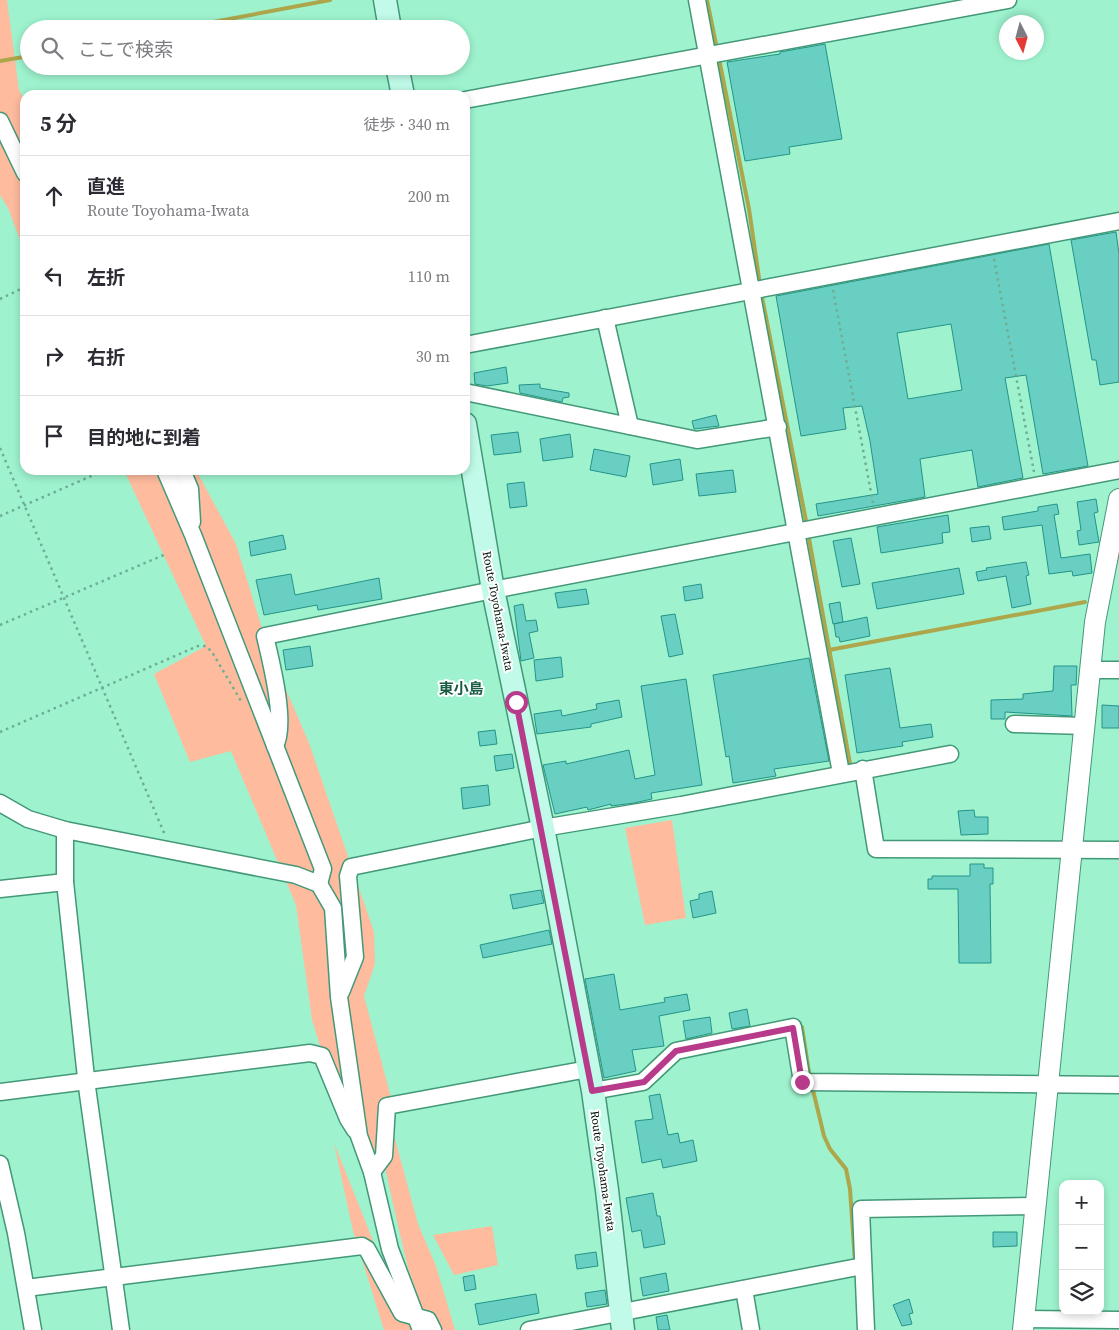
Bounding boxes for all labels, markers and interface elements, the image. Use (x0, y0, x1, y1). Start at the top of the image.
north arrow (999, 15, 1044, 60)
search box (20, 20, 470, 75)
icon: search (38, 34, 66, 62)
text: ここで検索 (78, 36, 173, 62)
text: 5 分 (40, 109, 77, 138)
text: 徒歩 · 340 m (364, 113, 450, 135)
text: 直進 (87, 173, 125, 199)
icon: ahead (40, 182, 68, 210)
text: 200 m (408, 185, 450, 207)
text: Route Toyohama-Iwata (87, 199, 249, 221)
icon: left (40, 262, 68, 290)
text: 左折 (87, 264, 125, 290)
text: 110 m (408, 265, 450, 287)
icon: right (40, 342, 68, 370)
text: 右折 (87, 344, 125, 370)
text: 30 m (416, 345, 450, 367)
icon: arrive (40, 422, 68, 450)
text: 目的地に到着 (87, 424, 201, 450)
street label: Route Toyohama-Iwata (479, 550, 518, 673)
district label: 東小島 (438, 678, 484, 699)
route start (505, 691, 528, 714)
route end (791, 1071, 814, 1094)
street label: Route Toyohama-Iwata (587, 1110, 620, 1233)
map controls (1059, 1180, 1104, 1315)
button: + (1059, 1180, 1104, 1225)
button: − (1059, 1225, 1104, 1270)
button: layers (1059, 1270, 1104, 1315)

